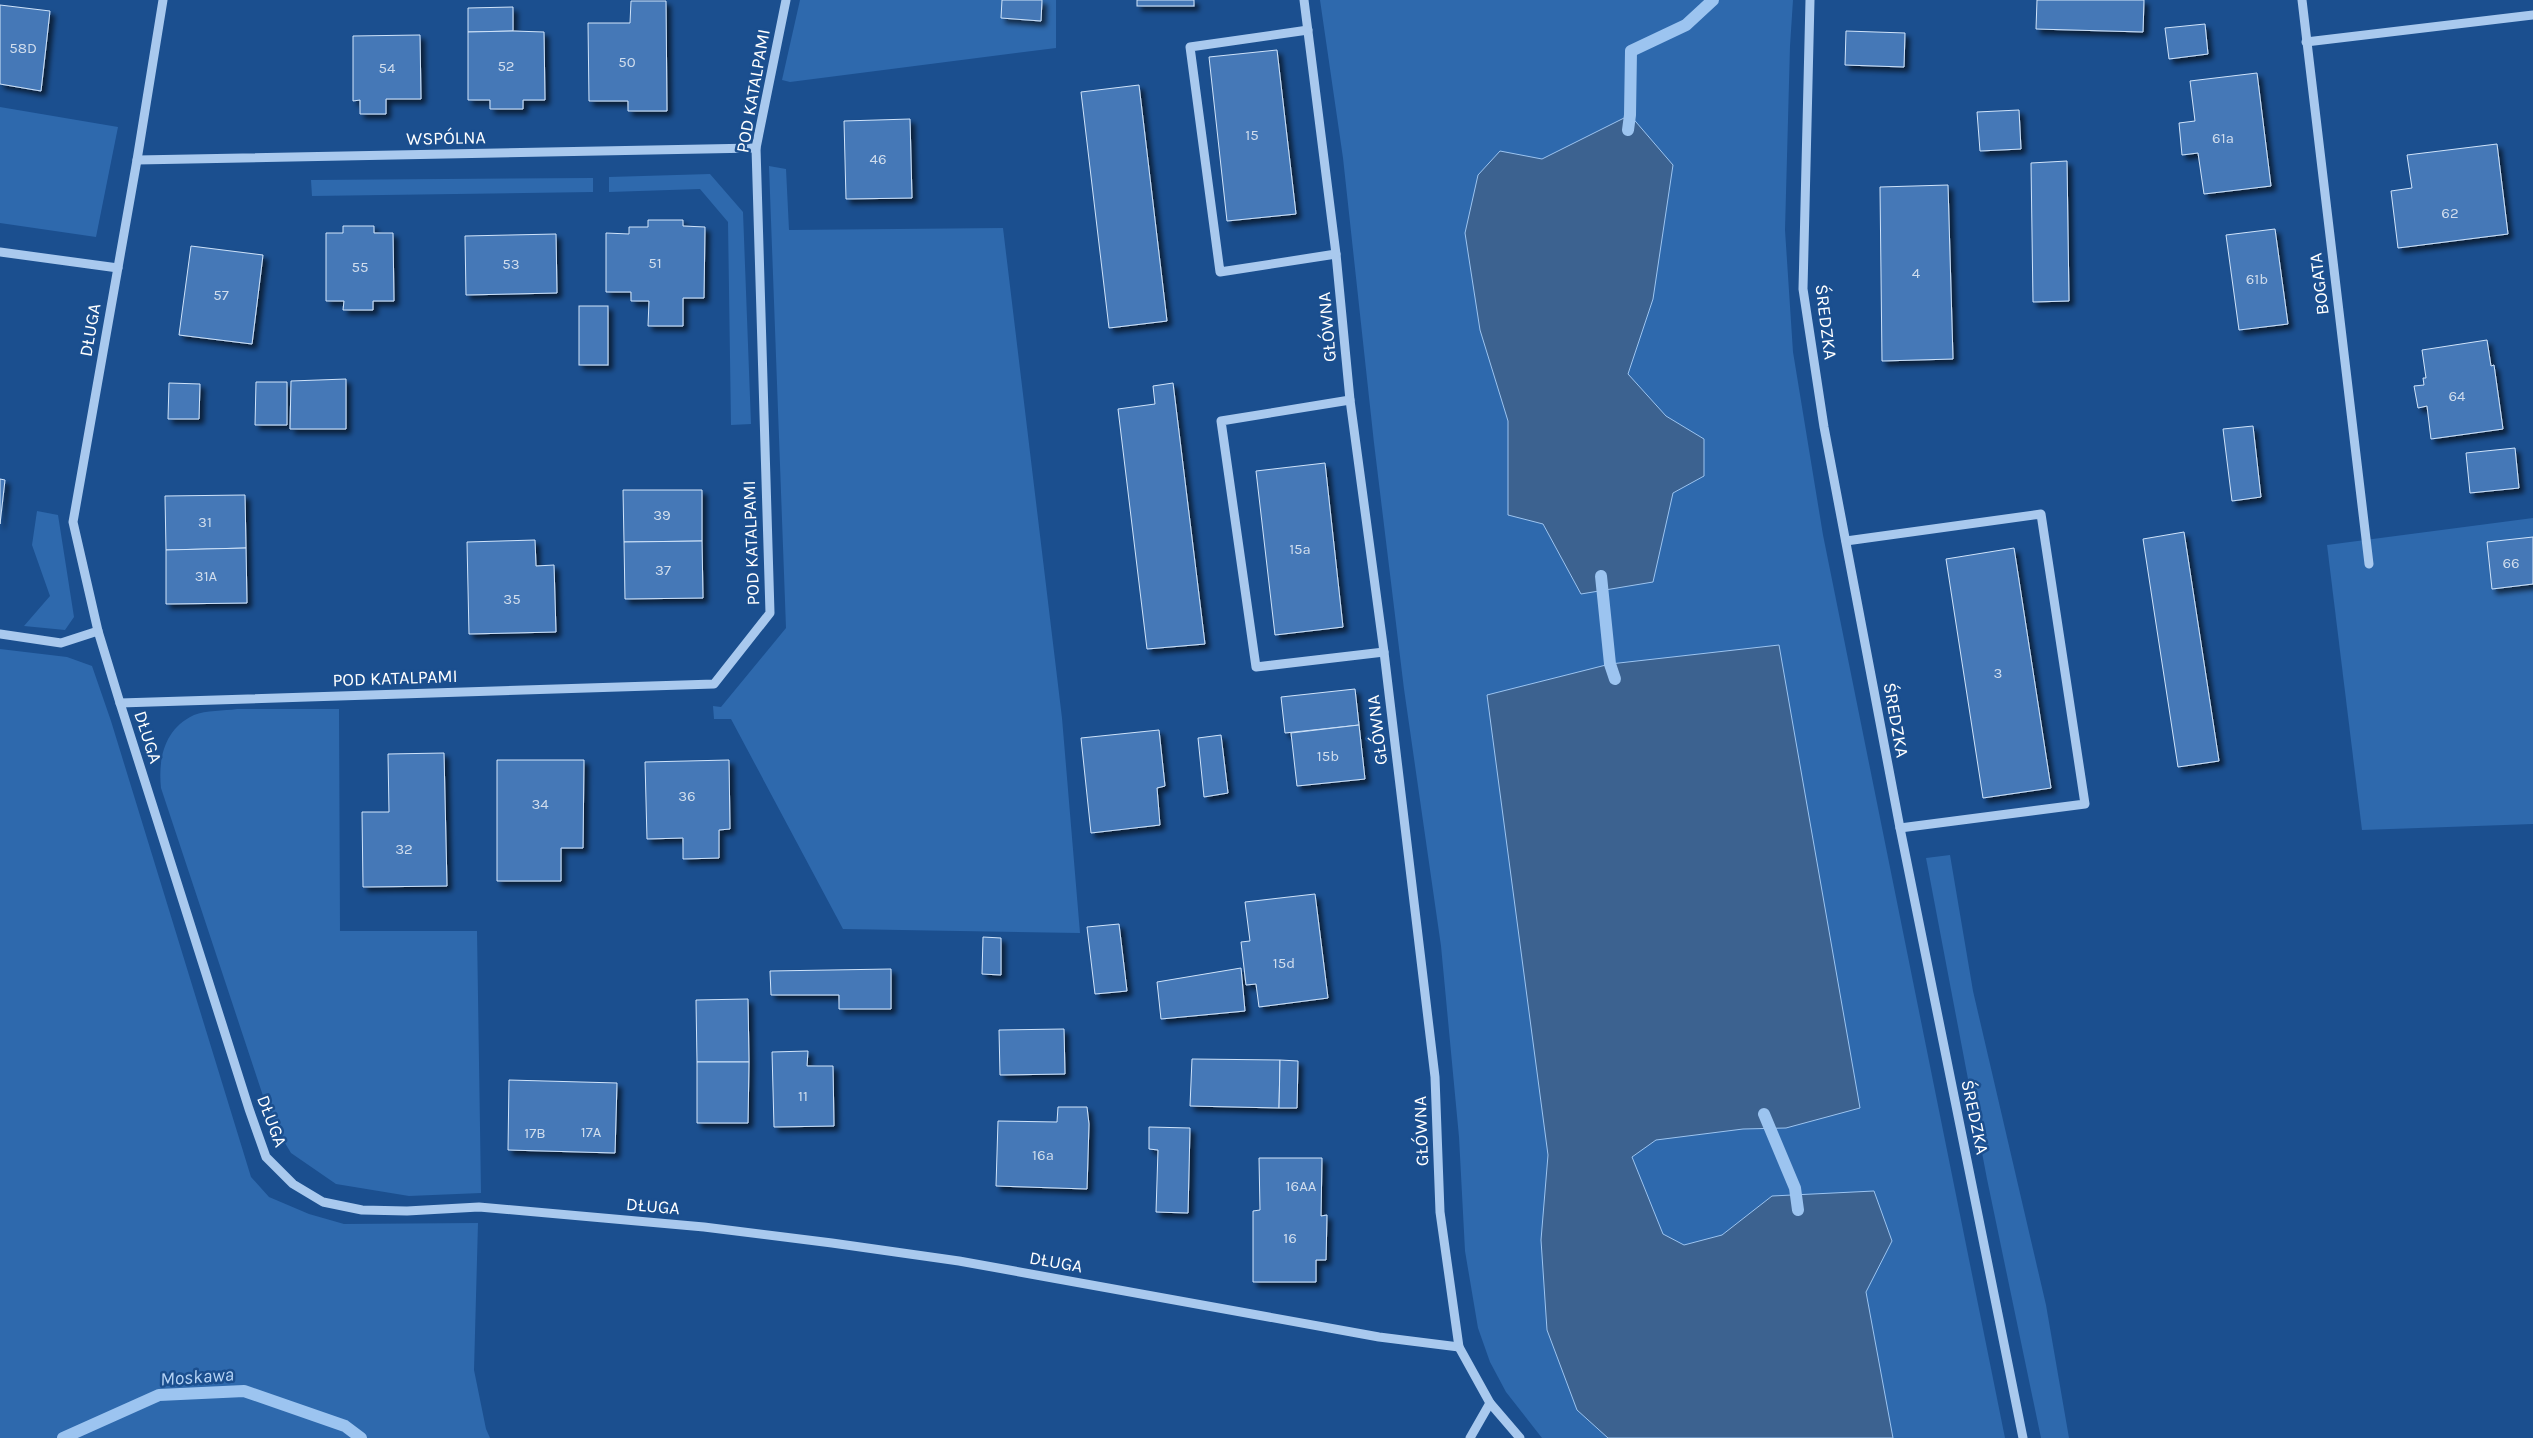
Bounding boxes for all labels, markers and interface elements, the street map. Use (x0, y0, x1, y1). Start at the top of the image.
street label: POD KATALPAMI (731, 27, 775, 155)
house number: 58D (9, 39, 37, 57)
house number: 50 (618, 53, 636, 71)
house number: 52 (497, 57, 515, 75)
house number: 54 (379, 59, 396, 77)
street label: WSPÓLNA (406, 125, 486, 150)
house number: 15 (1245, 126, 1259, 144)
house number: 61a (2212, 129, 2234, 147)
house number: 46 (870, 150, 886, 168)
house number: 62 (2441, 204, 2459, 222)
street label: BOGATA (2304, 252, 2334, 316)
house number: 51 (648, 254, 662, 272)
house number: 53 (502, 255, 520, 273)
house number: 55 (352, 258, 368, 276)
house number: 4 (1912, 264, 1921, 282)
house number: 61b (2246, 270, 2268, 288)
street label: ŚREDZKA (1810, 283, 1843, 361)
house number: 57 (213, 286, 229, 304)
street label: GŁÓWNA (1312, 291, 1341, 363)
street label: DŁUGA (74, 302, 106, 358)
house number: 64 (2449, 387, 2466, 405)
street label: POD KATALPAMI (738, 480, 764, 606)
house number: 39 (653, 506, 671, 524)
house number: 31 (198, 513, 212, 531)
house number: 15a (1289, 540, 1311, 558)
house number: 66 (2502, 554, 2520, 572)
house number: 37 (655, 561, 671, 579)
house number: 31A (195, 567, 218, 585)
house number: 35 (503, 590, 521, 608)
house number: 3 (1994, 664, 2002, 682)
street label: POD KATALPAMI (332, 665, 458, 691)
street label: ŚREDZKA (1879, 681, 1914, 759)
street label: GŁÓWNA (1361, 694, 1392, 766)
street label: DŁUGA (129, 708, 167, 766)
house number: 15b (1317, 747, 1339, 765)
house number: 36 (678, 787, 696, 805)
house number: 34 (531, 795, 549, 813)
house number: 32 (395, 840, 413, 858)
house number: 15d (1273, 954, 1295, 972)
street label: ŚREDZKA (1956, 1077, 1995, 1156)
house number: 11 (798, 1087, 808, 1105)
street label: DŁUGA (252, 1092, 292, 1150)
street label: GŁÓWNA (1408, 1095, 1433, 1167)
house number: 17A (581, 1123, 602, 1141)
house number: 17B (524, 1124, 546, 1142)
house number: 16a (1032, 1146, 1054, 1164)
house number: 16AA (1286, 1177, 1317, 1195)
street label: DŁUGA (625, 1193, 681, 1219)
house number: 16 (1283, 1229, 1297, 1247)
street label: DŁUGA (1028, 1246, 1084, 1278)
water label: Moskawa (159, 1363, 235, 1391)

